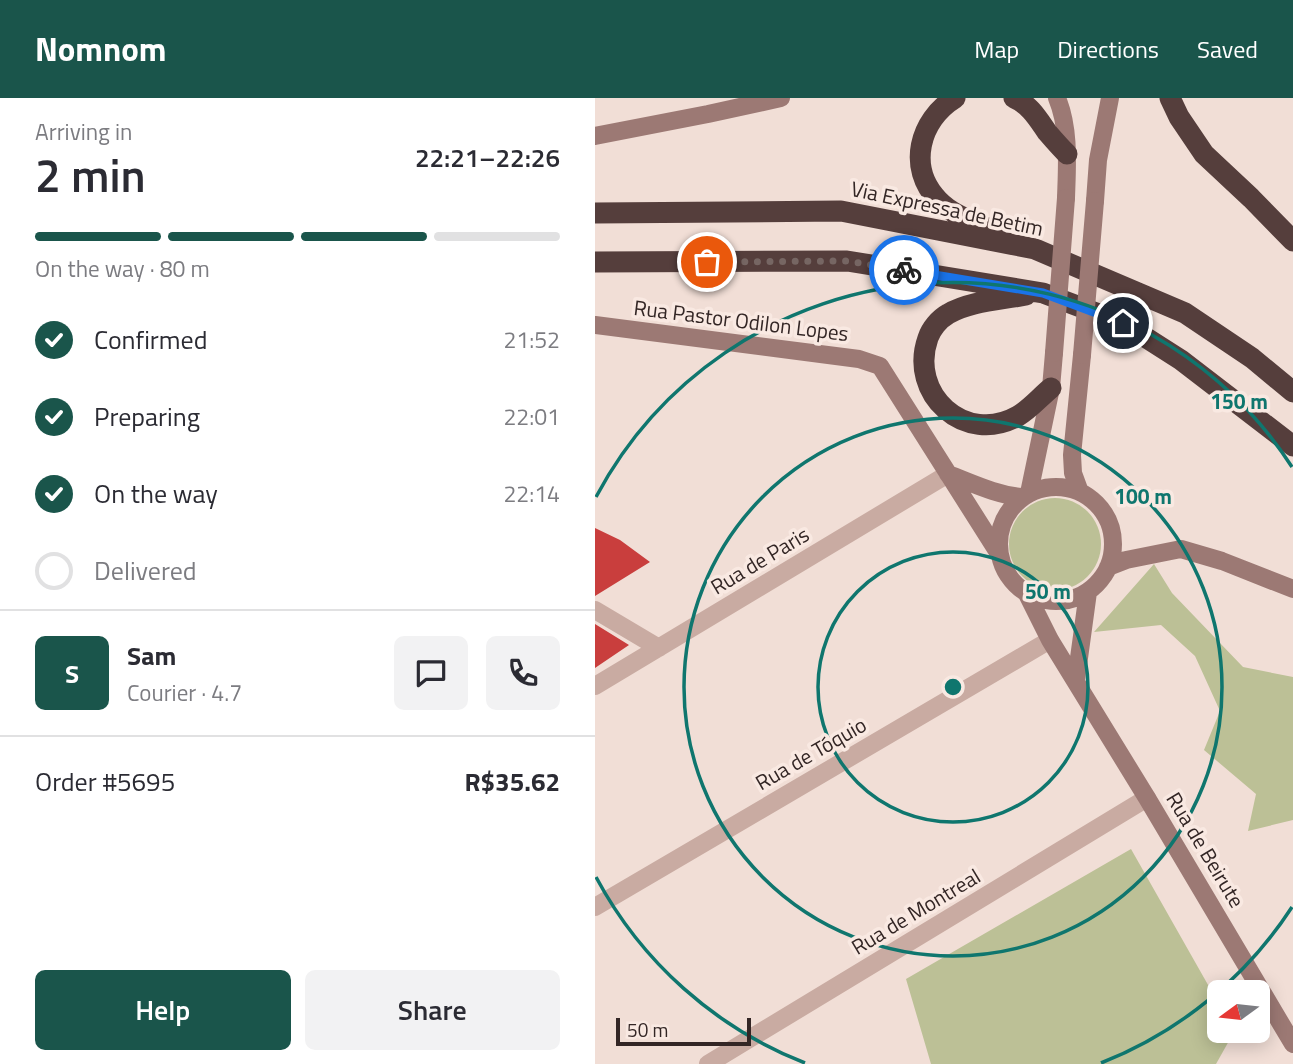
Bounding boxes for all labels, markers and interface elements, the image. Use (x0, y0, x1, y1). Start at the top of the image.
text: Nomnom (35, 24, 166, 74)
text: Map (974, 31, 1019, 67)
text: Directions (1057, 31, 1159, 67)
text: Saved (1197, 31, 1258, 67)
text: Arriving in (35, 114, 132, 149)
text: 22:21–22:26 (415, 138, 560, 177)
text: 2 min (35, 140, 146, 210)
street label: Via Expressa de Betim (848, 172, 1046, 244)
pin (677, 232, 737, 292)
courier (869, 235, 939, 305)
icon: bag (688, 243, 726, 281)
text: On the way · 80 m (35, 251, 210, 286)
icon: bike (885, 251, 923, 289)
street label: Rua Pastor Odilon Lopes (632, 291, 850, 349)
pin (1093, 293, 1153, 353)
icon: home (1104, 304, 1142, 342)
text: Confirmed (94, 320, 208, 359)
icon: check (35, 321, 73, 359)
text: 21:52 (503, 322, 560, 357)
text: 150 m (1210, 385, 1268, 417)
text: Preparing (94, 397, 200, 436)
icon: check (35, 398, 73, 436)
text: 22:01 (503, 399, 560, 434)
text: On the way (94, 474, 218, 513)
icon: check (35, 475, 73, 513)
text: 22:14 (503, 476, 560, 511)
text: 100 m (1114, 480, 1172, 512)
street label: Rua de Paris (704, 518, 815, 602)
text: Delivered (94, 551, 197, 590)
text: 50 m (1025, 575, 1071, 607)
text: Sam (127, 636, 176, 675)
button: chat (394, 636, 468, 710)
button: phone (486, 636, 560, 710)
text: S (65, 654, 79, 693)
text: Courier · 4.7 (127, 675, 242, 710)
centre of rings (941, 675, 965, 699)
street label: Rua de Tóquio (749, 708, 872, 798)
text: Order #5695 (35, 762, 175, 801)
text: R$35.62 (464, 762, 560, 801)
street label: Rua de Beirute (1159, 786, 1253, 913)
street label: Rua de Montreal (845, 860, 986, 962)
button: Help (35, 970, 291, 1050)
button: Share (305, 970, 560, 1050)
north arrow (1207, 980, 1271, 1043)
map controls (1207, 980, 1270, 1043)
scale bar (616, 1015, 751, 1047)
text: 50 m (627, 1015, 668, 1044)

